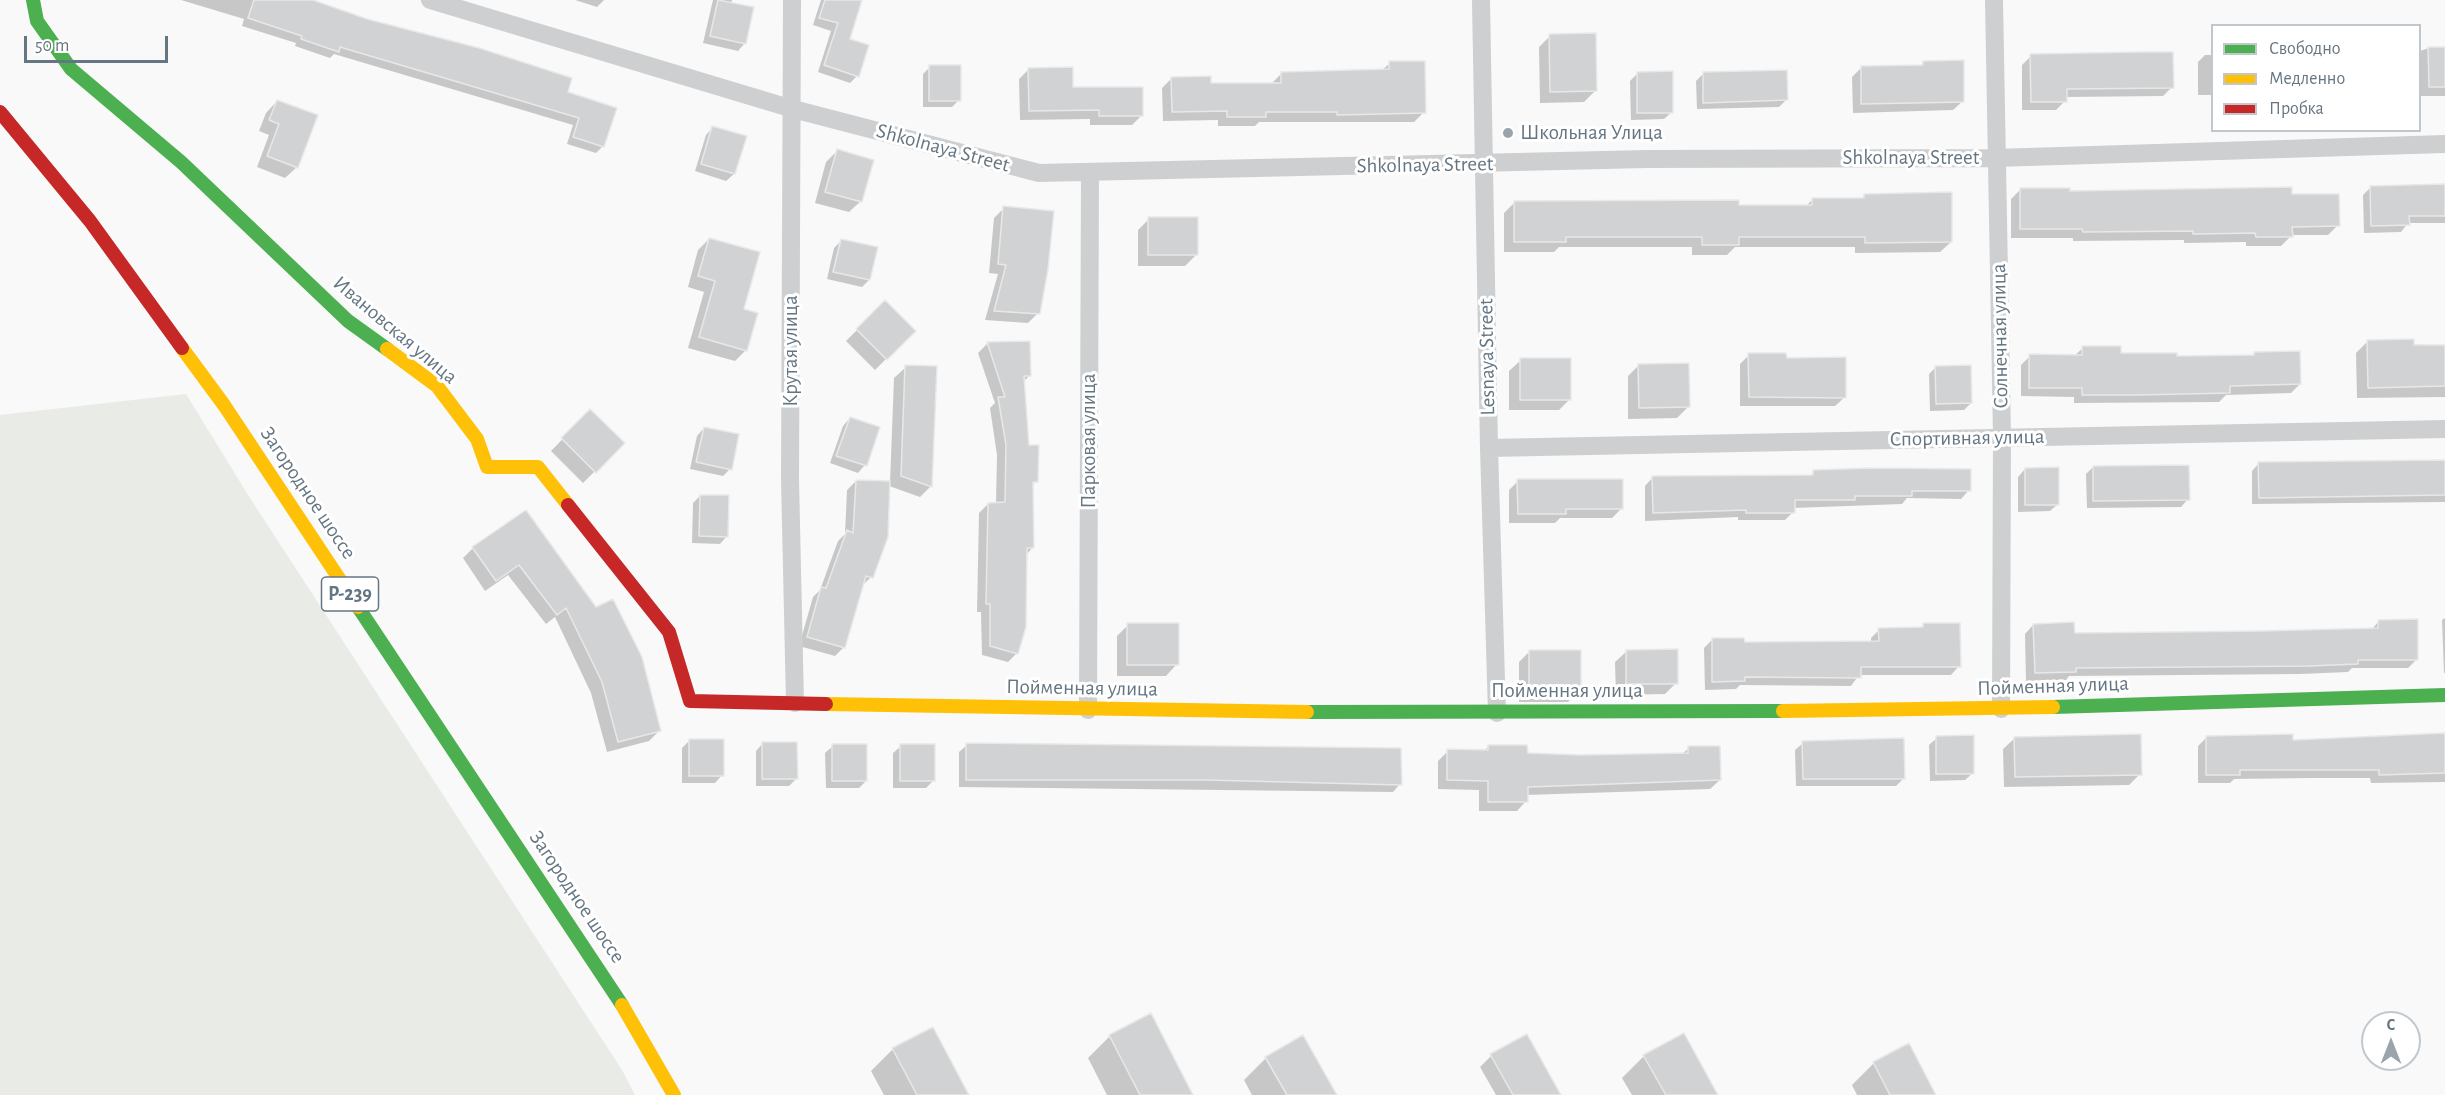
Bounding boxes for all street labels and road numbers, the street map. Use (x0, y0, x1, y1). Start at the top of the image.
street label: Shkolnaya Street (874, 118, 1012, 178)
street label: Shkolnaya Street (1843, 145, 1979, 171)
street label: Shkolnaya Street (1356, 151, 1494, 179)
street label: Солнечная улица (1986, 263, 2014, 409)
street label: Ивановская улица (328, 271, 462, 389)
street label: Крутая улица (778, 295, 804, 407)
street label: Lesnaya Street (1473, 298, 1501, 416)
street label: Парковая улица (1076, 373, 1102, 509)
street label: Загородное шоссе (254, 422, 362, 564)
street label: Спортивная улица (1889, 424, 2045, 452)
road number: Р-239 (322, 577, 378, 611)
street label: Пойменная улица (1977, 671, 2129, 701)
street label: Пойменная улица (1006, 674, 1158, 702)
street label: Пойменная улица (1491, 678, 1643, 704)
street label: Загородное шоссе (523, 826, 631, 968)

